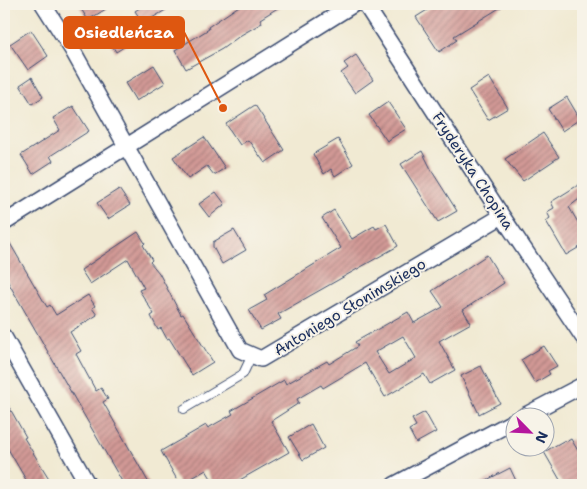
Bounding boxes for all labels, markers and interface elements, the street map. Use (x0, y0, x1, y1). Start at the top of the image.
callout: Osiedleńcza (64, 17, 184, 48)
text: Osiedleńcza (74, 22, 174, 43)
street label: Fryderyka Chopina (427, 108, 519, 234)
street label: Antoniego Słonimskiego (270, 254, 430, 360)
north arrow (504, 406, 554, 456)
text: N (531, 429, 552, 446)

